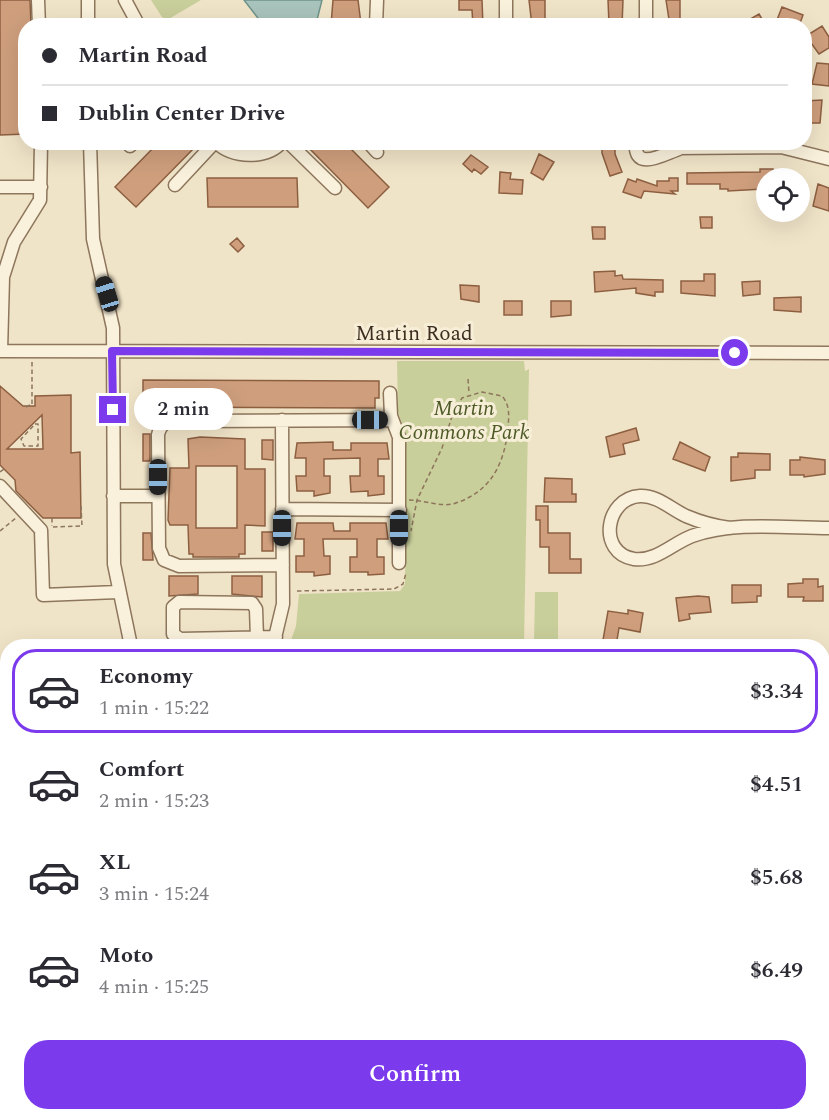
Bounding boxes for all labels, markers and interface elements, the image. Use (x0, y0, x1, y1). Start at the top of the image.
text: Martin Road (78, 39, 208, 72)
text: Dublin Center Drive (78, 97, 285, 130)
map controls (756, 168, 810, 222)
button: locate (756, 168, 810, 222)
car (93, 274, 121, 314)
street label: Martin Road (355, 318, 473, 350)
route start (721, 339, 748, 366)
callout: 2 min (134, 389, 233, 431)
park label: Martin Commons Park (398, 393, 530, 449)
text: 2 min (158, 394, 209, 424)
route end (99, 396, 126, 423)
car (352, 411, 388, 429)
car (149, 459, 167, 495)
car (273, 510, 291, 546)
car (390, 510, 408, 546)
text: Economy (99, 660, 192, 693)
icon: car (27, 664, 81, 718)
text: $3.34 (750, 675, 803, 708)
text: 1 min · 15:22 (99, 693, 209, 723)
text: Comfort (99, 753, 184, 786)
icon: car (27, 757, 81, 811)
text: $4.51 (750, 768, 803, 801)
text: 2 min · 15:23 (99, 786, 209, 816)
text: XL (99, 846, 130, 879)
icon: car (27, 850, 81, 904)
text: $5.68 (750, 861, 803, 894)
text: 3 min · 15:24 (99, 879, 209, 909)
text: Moto (99, 939, 153, 972)
icon: car (27, 943, 81, 997)
text: $6.49 (750, 954, 803, 987)
text: 4 min · 15:25 (99, 972, 209, 1002)
button: Confirm (24, 1040, 806, 1109)

